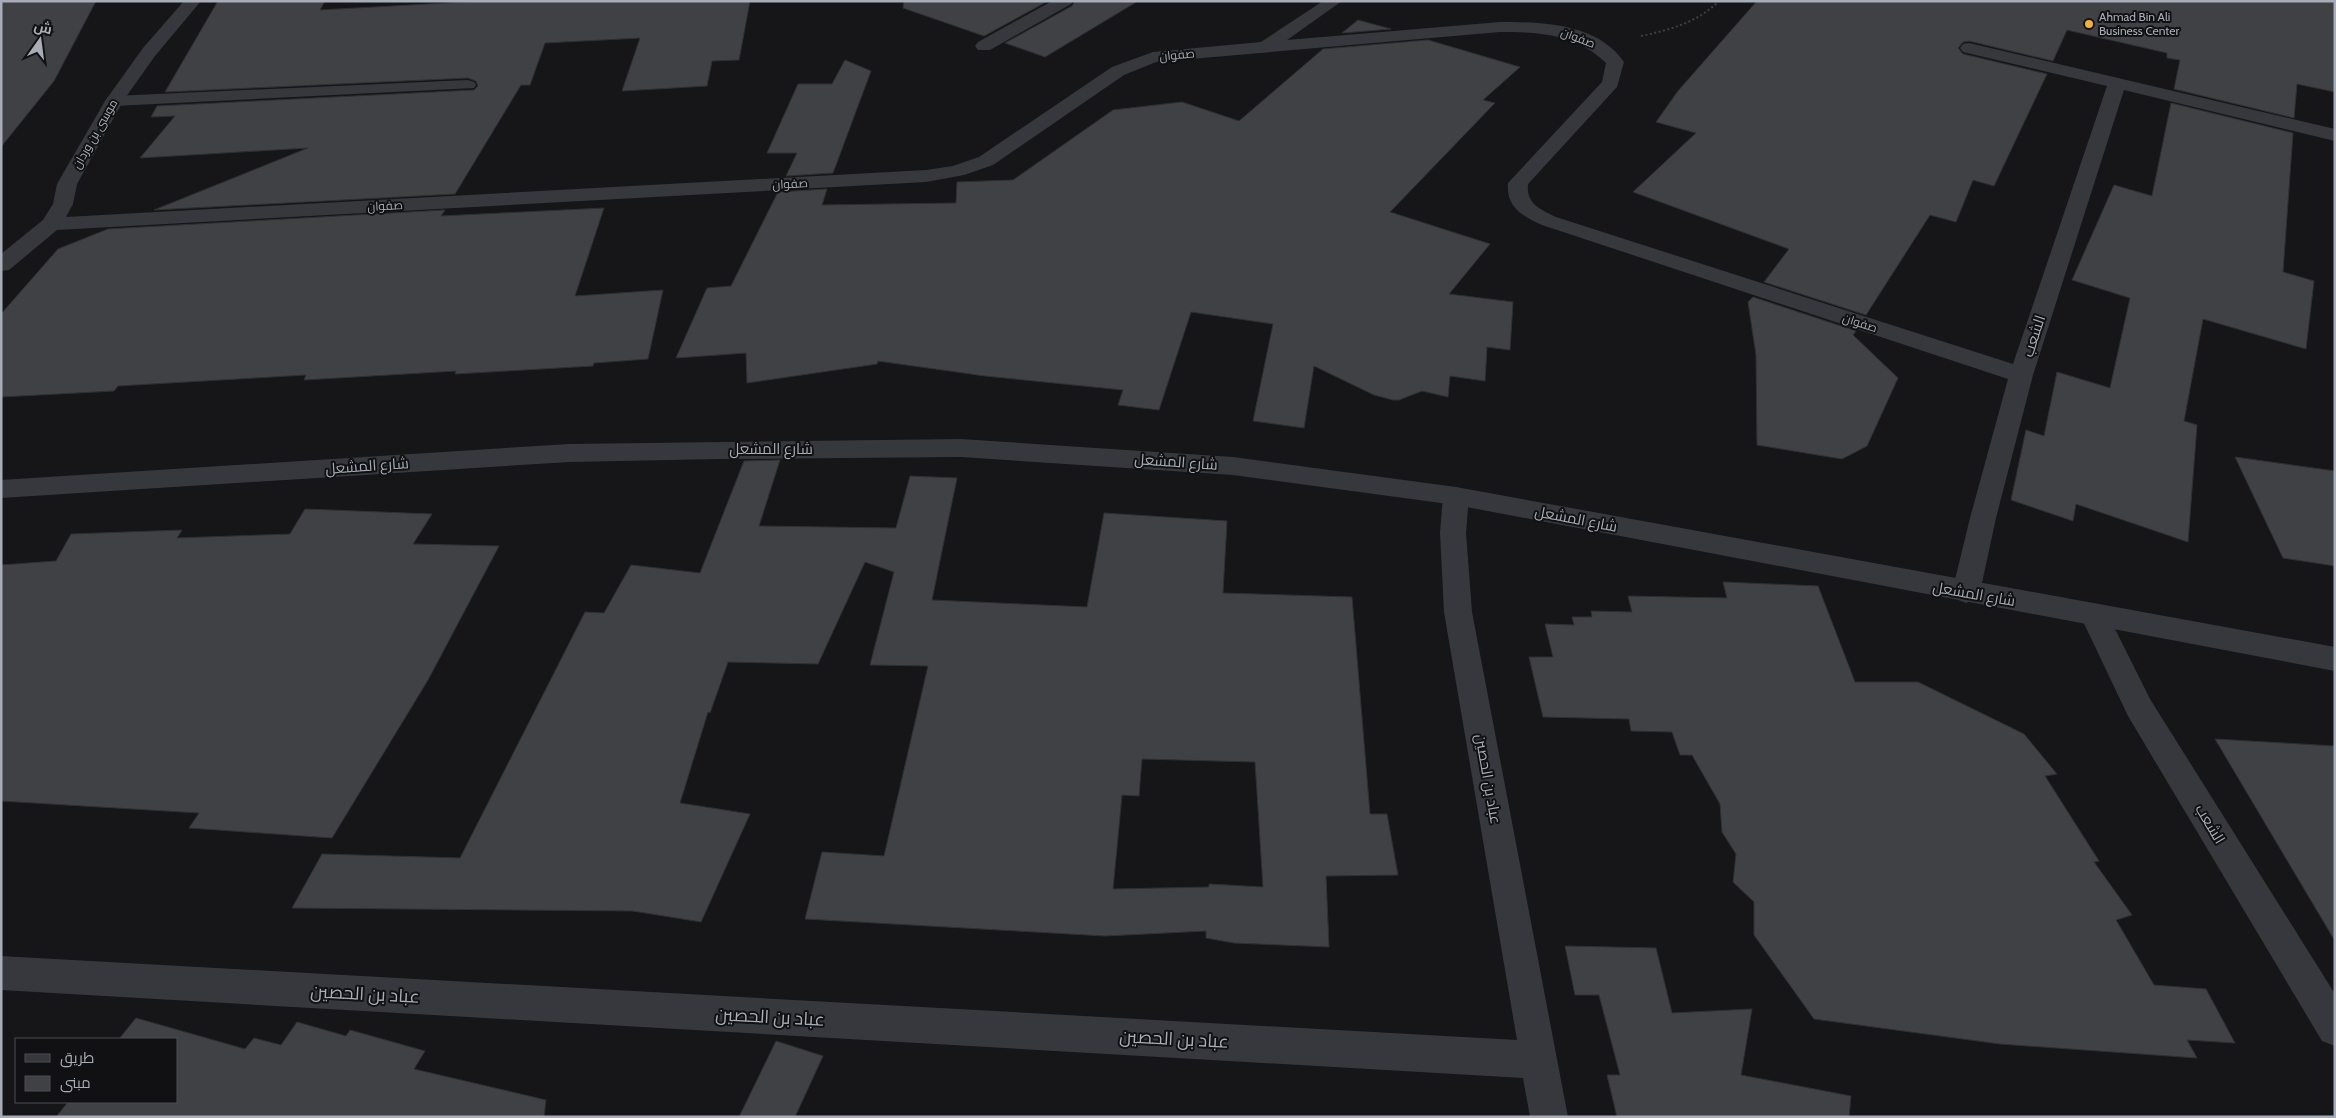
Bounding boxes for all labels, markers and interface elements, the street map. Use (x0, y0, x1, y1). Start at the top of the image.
place label: Ahmad Bin Ali Business Center (2099, 9, 2180, 38)
north arrow (15, 15, 65, 65)
text: ش (32, 16, 54, 38)
marker: Ahmad Bin Ali Business Center (2083, 18, 2095, 30)
street label: صفوان (1559, 24, 1598, 51)
street label: صفوان (1158, 45, 1195, 64)
street label: موسى بن وردان (69, 96, 120, 171)
street label: صفوان (772, 175, 808, 192)
street label: صفوان (367, 197, 403, 214)
street label: صفوان (1841, 310, 1879, 335)
street label: الشعب (2019, 313, 2049, 359)
street label: شارع المشعل (729, 440, 813, 460)
street label: شارع المشعل (1134, 450, 1218, 476)
street label: شارع المشعل (325, 454, 409, 480)
street label: شارع المشعل (1533, 502, 1619, 538)
street label: شارع المشعل (1931, 578, 2017, 612)
street label: عباد بن الحصين (1470, 733, 1505, 826)
street label: الشعب (2191, 801, 2229, 847)
street label: عباد بن الحصين (310, 980, 420, 1008)
street label: عباد بن الحصين (715, 1003, 825, 1031)
street label: عباد بن الحصين (1119, 1025, 1229, 1053)
legend (15, 1038, 178, 1103)
text: طريق (60, 1049, 94, 1068)
text: مبنى (60, 1074, 91, 1093)

